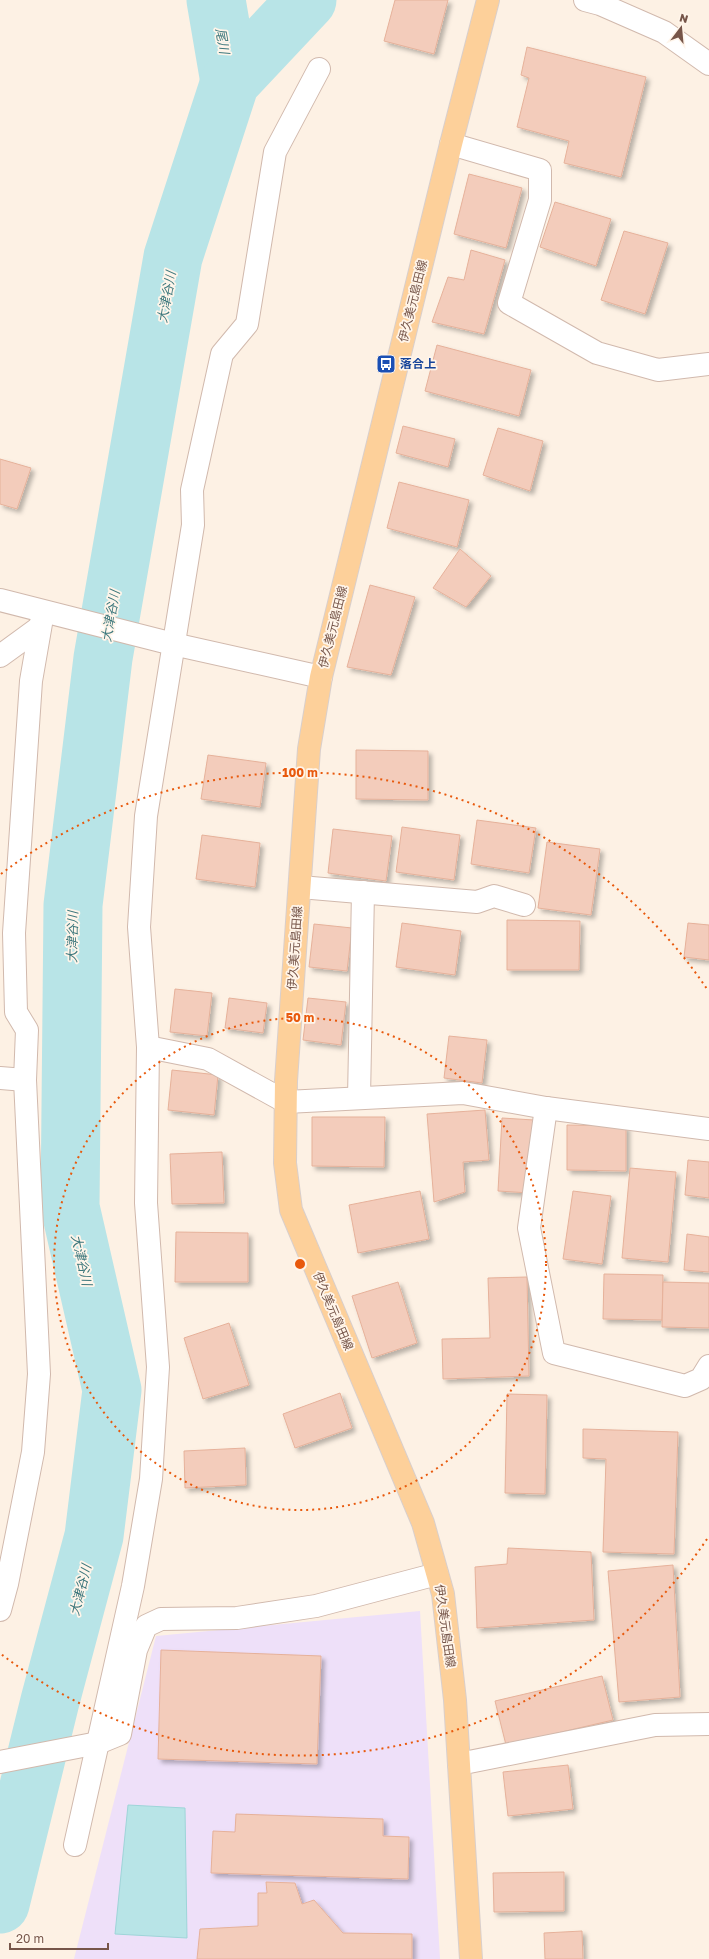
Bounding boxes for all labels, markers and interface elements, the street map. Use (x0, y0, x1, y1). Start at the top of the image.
north arrow (661, 8, 701, 48)
text: N (678, 11, 690, 25)
water label: 尾川 (213, 27, 233, 57)
street label: 伊久美元島田線 (395, 258, 430, 343)
water label: 大津谷川 (154, 268, 179, 324)
bus stop icon: 落合上 (375, 353, 397, 375)
place label: 落合上 (400, 356, 436, 371)
street label: 伊久美元島田線 (315, 584, 350, 669)
water label: 大津谷川 (98, 587, 123, 643)
text: 100 m (282, 765, 318, 780)
street label: 伊久美元島田線 (284, 906, 305, 990)
water label: 大津谷川 (64, 909, 80, 963)
text: 50 m (286, 1010, 314, 1025)
water label: 大津谷川 (68, 1233, 96, 1289)
centre of rings (293, 1257, 307, 1271)
street label: 伊久美元島田線 (310, 1269, 357, 1352)
water label: 大津谷川 (66, 1561, 95, 1617)
street label: 伊久美元島田線 (432, 1583, 459, 1669)
scale bar (10, 1925, 108, 1951)
text: 20 m (16, 1931, 44, 1946)

